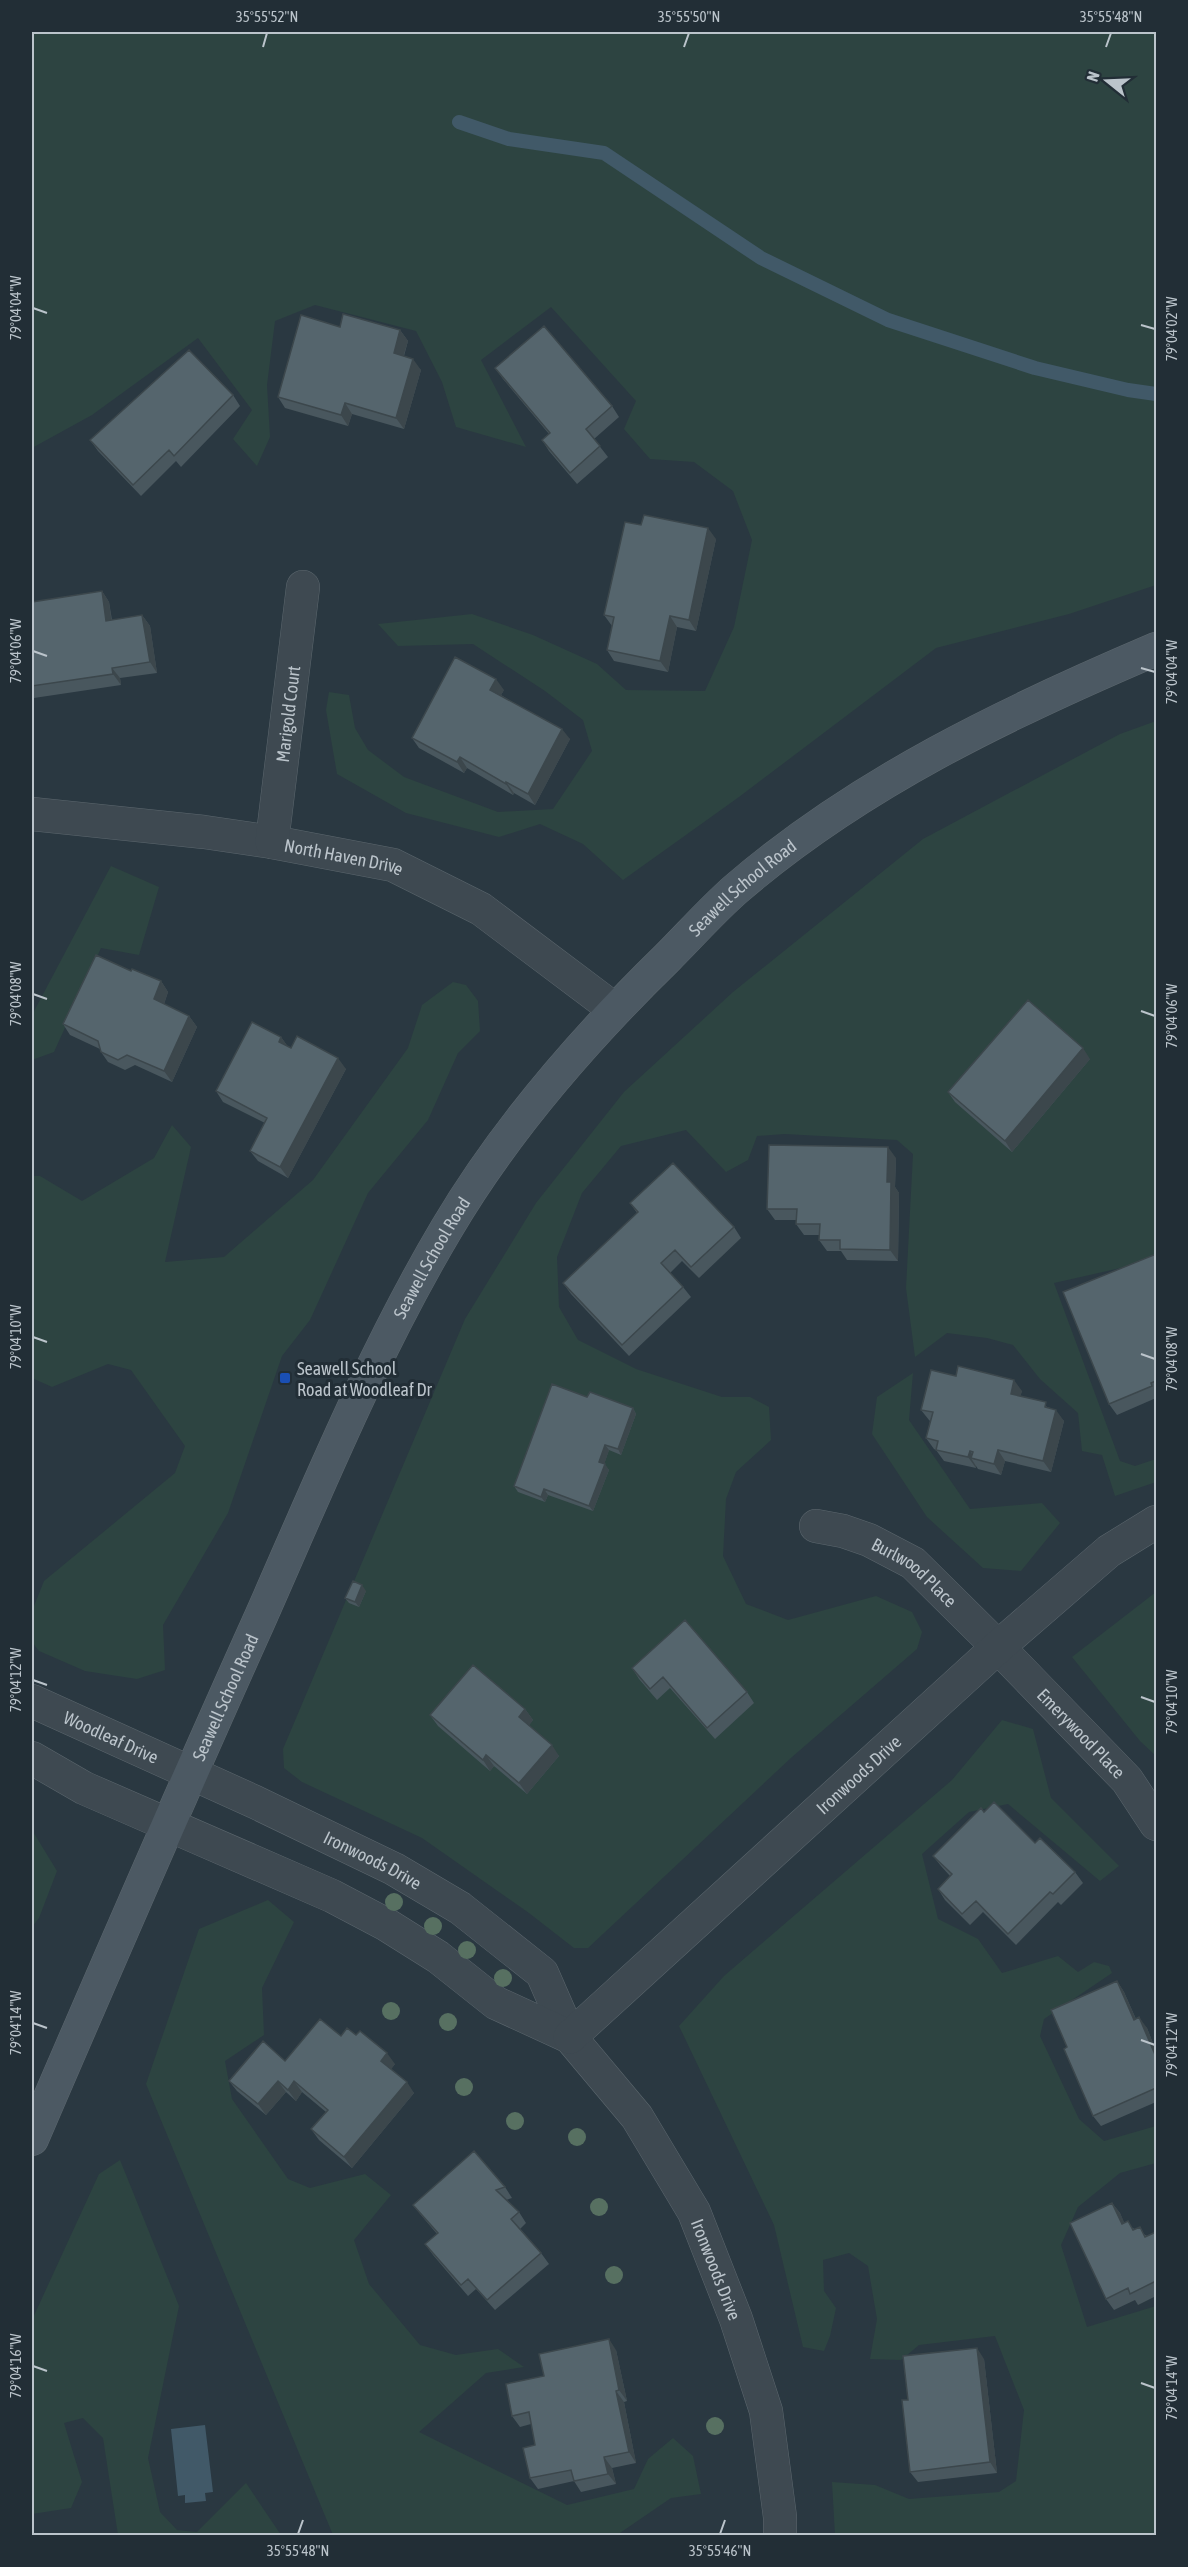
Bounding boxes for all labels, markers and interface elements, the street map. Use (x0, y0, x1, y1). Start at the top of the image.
text: 35°55'52"N (236, 8, 298, 25)
text: 35°55'50"N (658, 8, 720, 25)
text: 35°55'48"N (1080, 8, 1142, 25)
north arrow (1077, 51, 1137, 111)
text: N (1083, 69, 1103, 84)
text: 79°04'04"W (7, 276, 24, 340)
text: 79°04'02"W (1163, 297, 1180, 361)
text: 79°04'06"W (7, 619, 24, 683)
text: 79°04'04"W (1163, 640, 1180, 704)
street label: Marigold Court (271, 665, 304, 763)
street label: North Haven Drive (283, 834, 407, 879)
street label: Seawell School Road (684, 835, 800, 940)
text: 79°04'08"W (7, 962, 24, 1026)
text: 79°04'06"W (1163, 984, 1180, 1048)
street label: Seawell School Road (388, 1193, 474, 1322)
text: 79°04'10"W (7, 1305, 24, 1369)
text: 79°04'08"W (1163, 1327, 1180, 1391)
place label: Seawell School Road at Woodleaf Dr (297, 1358, 432, 1400)
marker: Seawell School Road at Woodleaf Dr (278, 1371, 292, 1385)
street label: Burlwood Place (868, 1533, 961, 1611)
street label: Seawell School Road (187, 1631, 262, 1764)
text: 79°04'12"W (7, 1648, 24, 1712)
text: 79°04'10"W (1163, 1670, 1180, 1734)
street label: Emerywood Place (1033, 1684, 1130, 1782)
street label: Woodleaf Drive (61, 1706, 162, 1767)
street label: Ironwoods Drive (812, 1731, 905, 1818)
street label: Ironwoods Drive (320, 1826, 425, 1893)
text: 79°04'14"W (7, 1991, 24, 2055)
text: 79°04'12"W (1163, 2013, 1180, 2077)
street label: Ironwoods Drive (687, 2216, 746, 2323)
text: 79°04'16"W (7, 2334, 24, 2398)
text: 79°04'14"W (1163, 2356, 1180, 2420)
text: 35°55'48"N (267, 2542, 329, 2559)
text: 35°55'46"N (689, 2542, 751, 2559)

